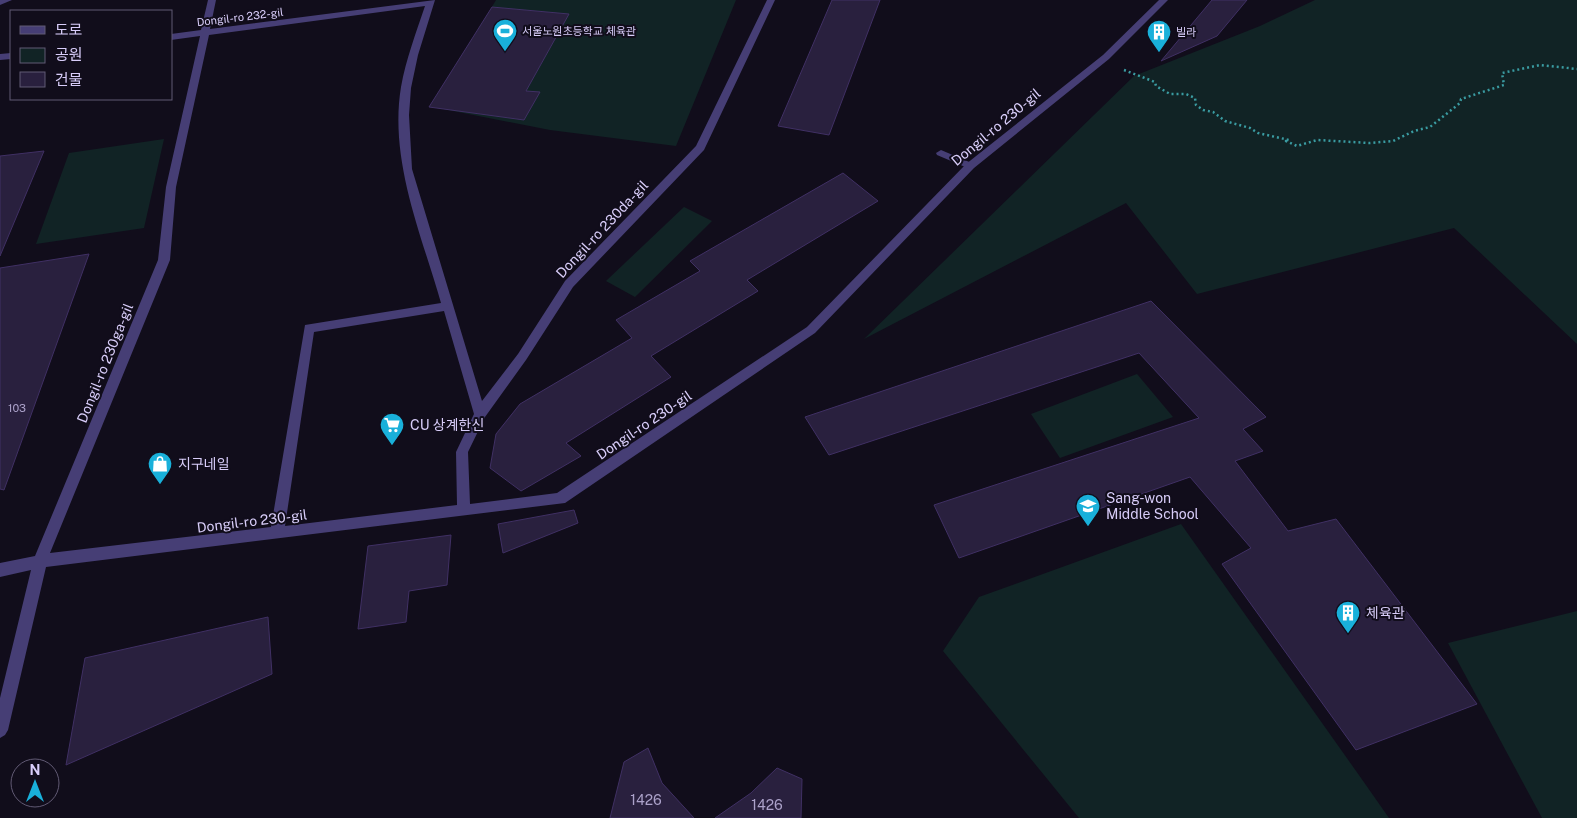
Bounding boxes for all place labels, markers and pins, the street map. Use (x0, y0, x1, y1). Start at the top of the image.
sports icon: 서울노원초등학교 체육관 (492, 18, 518, 52)
building icon: 빌라 (1146, 19, 1172, 53)
place label: 서울노원초등학교 체육관 (522, 25, 636, 37)
place label: 빌라 (1176, 26, 1196, 38)
supermarket icon: CU 상계한신 (379, 412, 405, 446)
place label: CU 상계한신 (410, 417, 484, 433)
shop icon: 지구네일 (147, 451, 173, 485)
place label: 지구네일 (178, 456, 230, 472)
place label: Sang-won Middle School (1106, 490, 1199, 522)
school or university icon: Sang-won Middle School (1075, 493, 1101, 527)
building icon: 체육관 (1335, 600, 1361, 634)
place label: 체육관 (1366, 605, 1405, 621)

